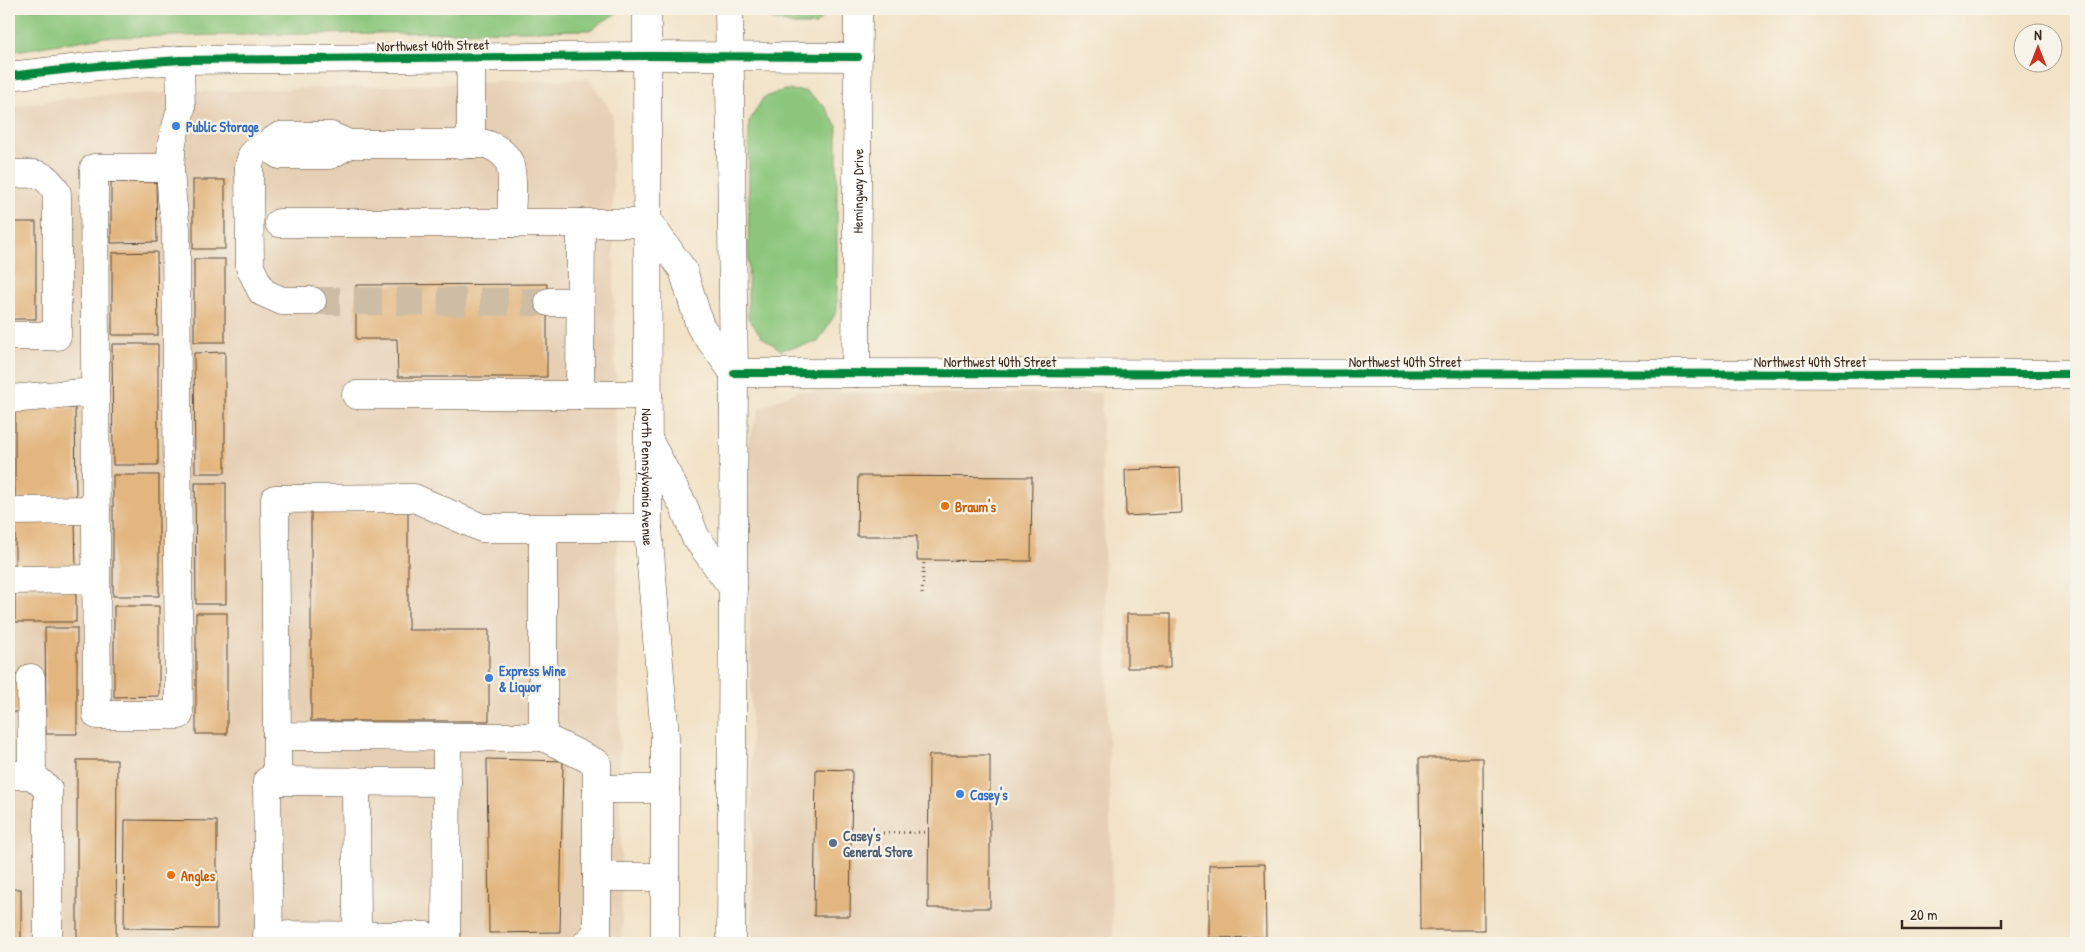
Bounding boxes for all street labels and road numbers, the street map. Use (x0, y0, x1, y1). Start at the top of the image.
street label: Northwest 40th Street (376, 35, 490, 55)
street label: Hemingway Drive (847, 148, 868, 234)
street label: Northwest 40th Street (944, 352, 1057, 371)
street label: Northwest 40th Street (1349, 352, 1462, 371)
street label: Northwest 40th Street (1754, 352, 1867, 371)
street label: North Pennsylvania Avenue (637, 408, 659, 547)

